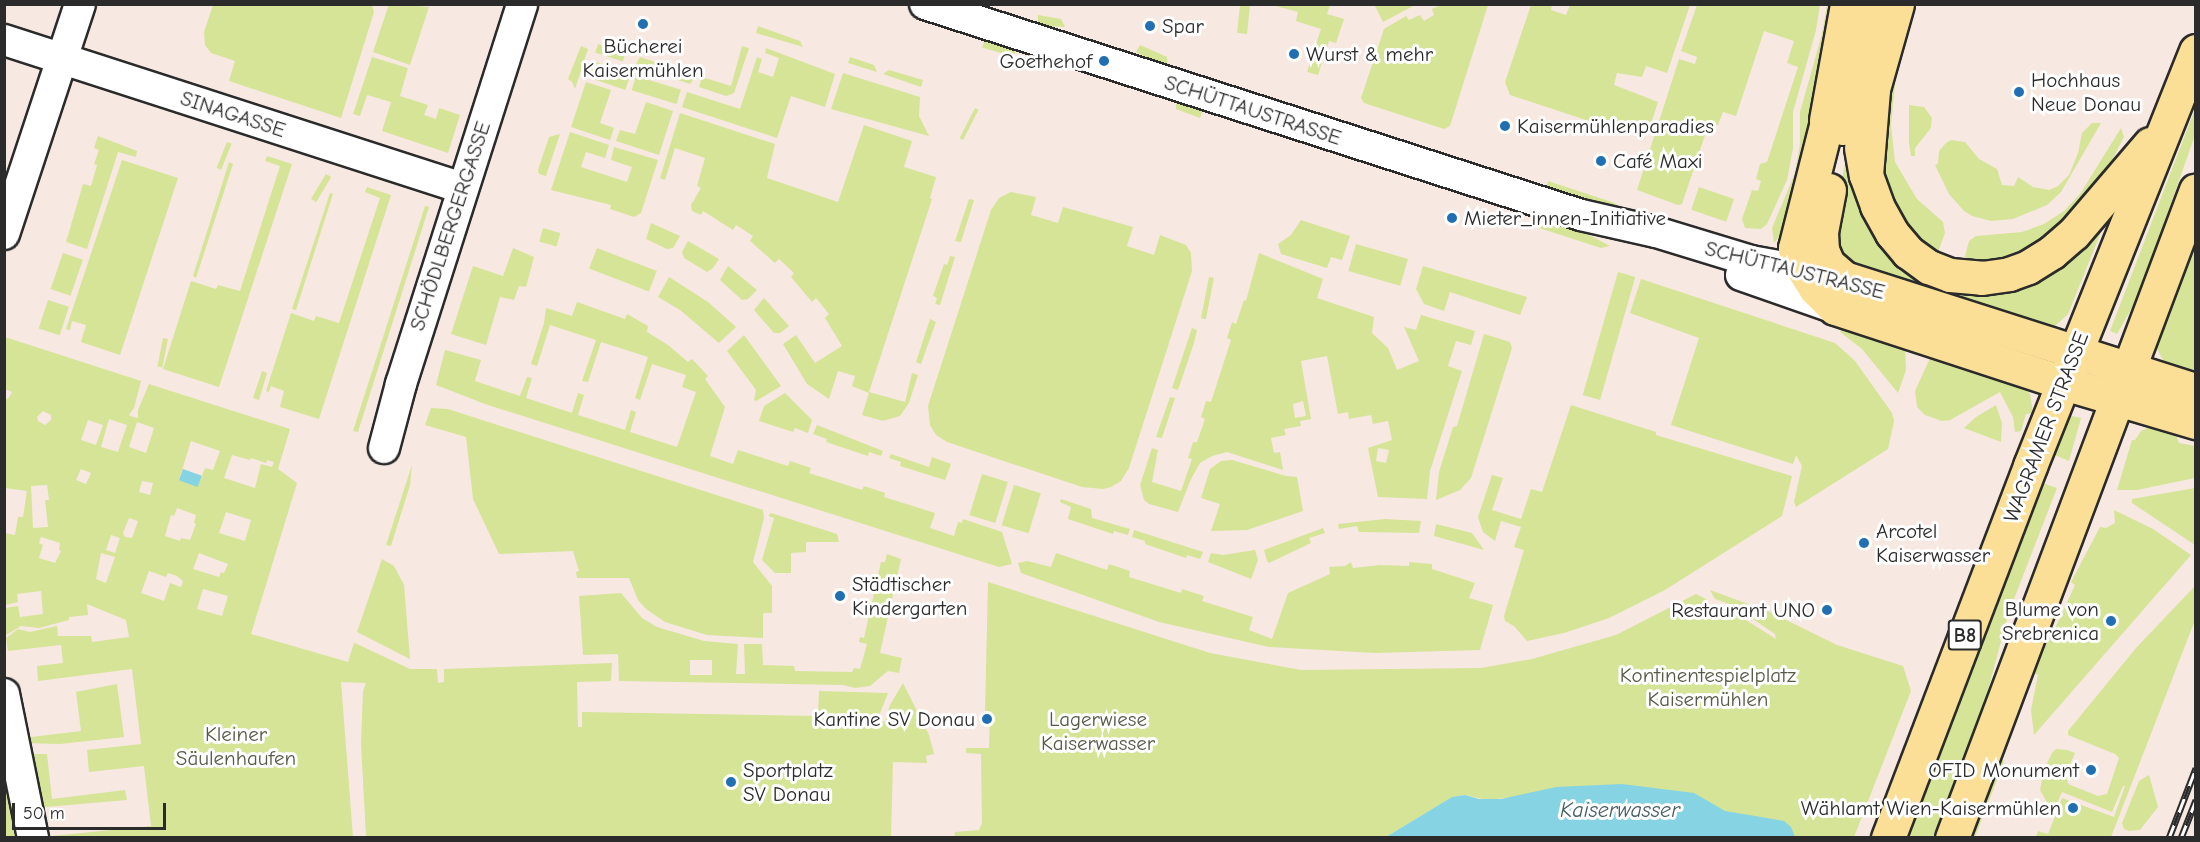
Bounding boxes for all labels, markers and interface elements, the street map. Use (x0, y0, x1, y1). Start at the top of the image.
place label: Spar (1162, 13, 1204, 39)
marker: Bücherei Kaisermühlen (636, 17, 650, 31)
marker: Spar (1143, 19, 1157, 33)
place label: Bücherei Kaisermühlen (583, 33, 703, 83)
place label: Wurst & mehr (1306, 41, 1433, 67)
marker: Wurst & mehr (1287, 47, 1301, 61)
place label: Goethehof (999, 48, 1092, 74)
marker: Goethehof (1097, 54, 1111, 68)
place label: Hochhaus Neue Donau (2031, 67, 2141, 117)
street label: SCHÜTTAUSTRASSE (1161, 70, 1345, 150)
street label: SINAGASSE (177, 85, 289, 143)
marker: Hochhaus Neue Donau (2012, 85, 2026, 99)
place label: Kaisermühlenparadies (1517, 113, 1714, 139)
street label: SCHÖDLBERGERGASSE (404, 118, 496, 334)
marker: Kaisermühlenparadies (1498, 119, 1512, 133)
place label: Café Maxi (1613, 148, 1703, 174)
marker: Café Maxi (1594, 154, 1608, 168)
place label: Mieter_innen-Initiative (1464, 205, 1666, 231)
marker: Mieter_innen-Initiative (1445, 211, 1459, 225)
street label: SCHÜTTAUSTRASSE (1702, 235, 1888, 305)
street label: WAGRAMER STRASSE (1998, 328, 2094, 526)
place label: Arcotel Kaiserwasser (1876, 518, 1990, 568)
marker: Arcotel Kaiserwasser (1857, 536, 1871, 550)
place label: Städtischer Kindergarten (852, 571, 967, 621)
marker: Städtischer Kindergarten (833, 589, 847, 603)
place label: Blume von Srebrenica (2002, 596, 2099, 646)
place label: Restaurant UNO (1671, 597, 1815, 623)
marker: Restaurant UNO (1820, 603, 1834, 617)
marker: Blume von Srebrenica (2104, 614, 2118, 628)
road number: B8 (1947, 618, 1983, 652)
park label: Kontinentespielplatz Kaisermühlen (1620, 662, 1796, 712)
place label: Kantine SV Donau (814, 706, 975, 732)
park label: Lagerwiese Kaiserwasser (1041, 706, 1155, 756)
marker: Kantine SV Donau (980, 712, 994, 726)
park label: Kleiner Säulenhaufen (176, 721, 296, 771)
place label: Sportplatz SV Donau (743, 757, 833, 807)
place label: OFID Monument (1928, 757, 2079, 783)
marker: OFID Monument (2084, 763, 2098, 777)
marker: Sportplatz SV Donau (724, 775, 738, 789)
scale bar (15, 791, 170, 829)
place label: Wählamt Wien-Kaisermühlen (1801, 795, 2061, 821)
water label: Kaiserwasser (1560, 798, 1680, 824)
marker: Wählamt Wien-Kaisermühlen (2066, 801, 2080, 815)
text: 50 m (23, 803, 65, 824)

